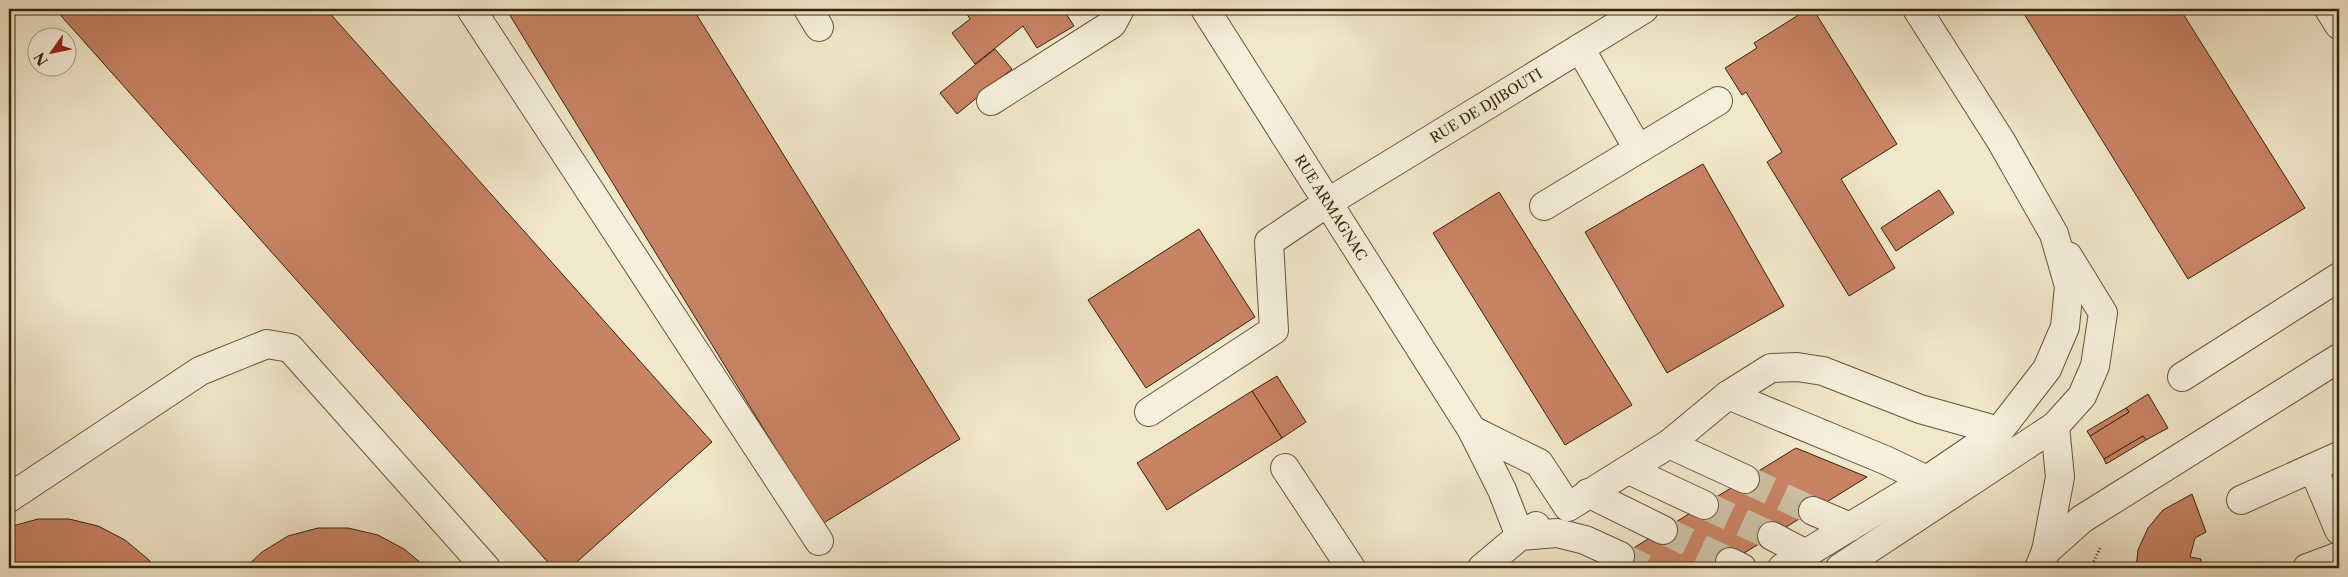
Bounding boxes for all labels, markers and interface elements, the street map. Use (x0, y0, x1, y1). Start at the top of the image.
north arrow (28, 28, 78, 78)
text: N (30, 49, 52, 69)
street label: RUE DE DJIBOUTI (1427, 64, 1546, 147)
street label: RUE ARMAGNAC (1291, 151, 1371, 264)

